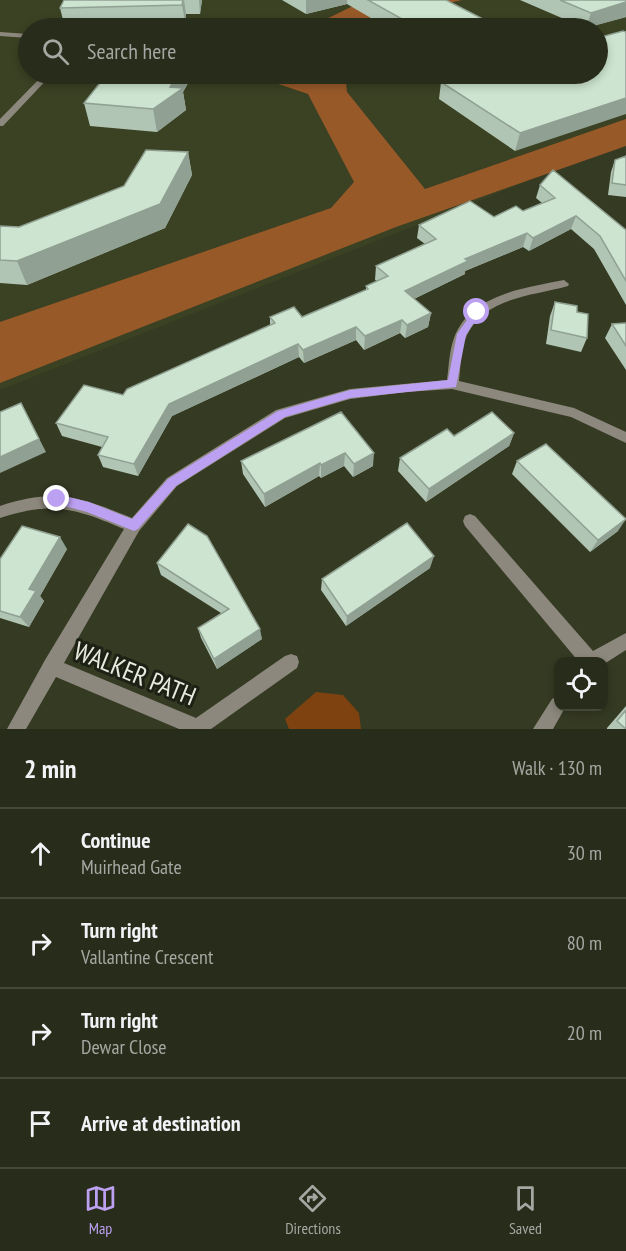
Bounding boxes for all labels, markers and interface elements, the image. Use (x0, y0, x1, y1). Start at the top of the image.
search box (18, 18, 608, 84)
icon: search (39, 35, 72, 68)
text: Search here (87, 37, 176, 65)
route start (463, 298, 489, 324)
route end (43, 485, 69, 511)
street label: WALKER PATH (69, 634, 201, 712)
map controls (554, 657, 608, 711)
button: locate (554, 657, 608, 711)
text: 2 min (24, 752, 77, 785)
text: Walk · 130 m (512, 755, 602, 781)
text: Continue (81, 826, 151, 854)
icon: ahead (24, 837, 57, 870)
text: 30 m (567, 840, 602, 866)
text: Muirhead Gate (81, 854, 182, 880)
text: Turn right (81, 916, 158, 944)
icon: right (24, 927, 57, 960)
text: 80 m (567, 930, 602, 956)
text: Vallantine Crescent (81, 944, 213, 970)
text: Turn right (81, 1006, 158, 1034)
icon: right (24, 1017, 57, 1050)
text: 20 m (567, 1020, 602, 1046)
text: Dewar Close (81, 1034, 167, 1060)
icon: arrive (24, 1107, 57, 1140)
text: Arrive at destination (81, 1109, 241, 1137)
tab: Map (84, 1182, 117, 1238)
tab: Directions (285, 1182, 341, 1238)
tab: Saved (509, 1182, 542, 1238)

